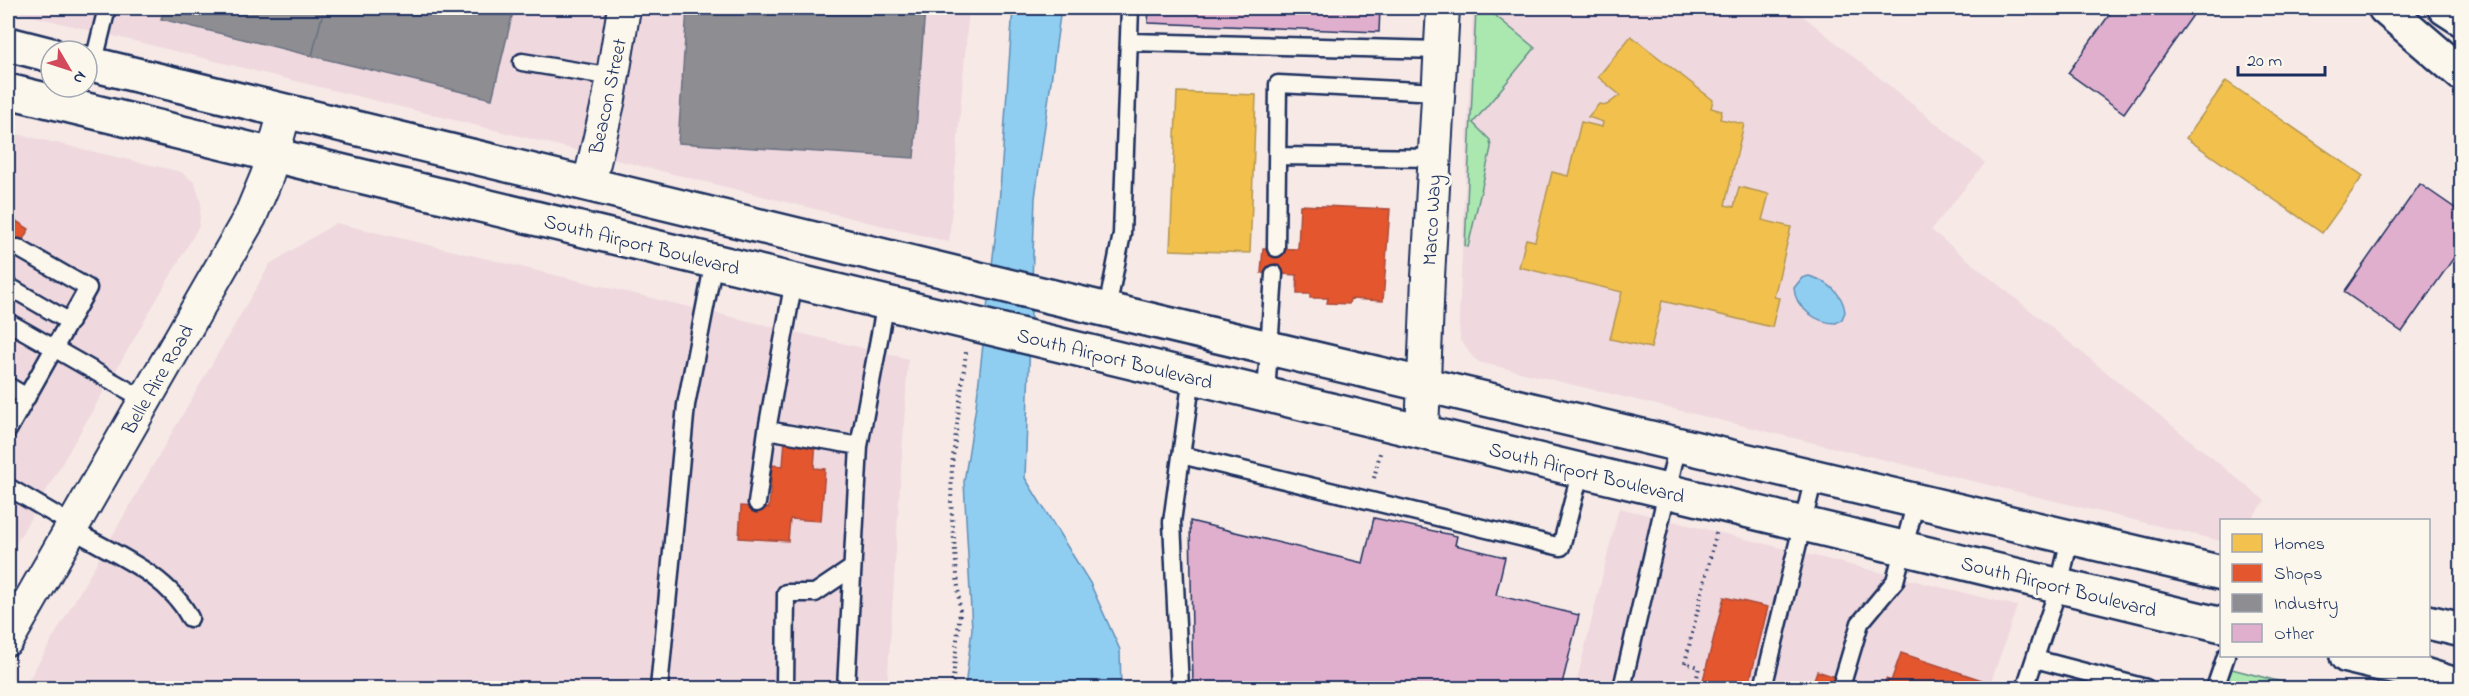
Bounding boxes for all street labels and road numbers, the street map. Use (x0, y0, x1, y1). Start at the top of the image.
street label: Beacon Street (583, 36, 636, 158)
street label: Marco Way (1417, 174, 1450, 266)
street label: South Airport Boulevard (541, 208, 742, 285)
street label: Belle Aire Road (115, 320, 202, 441)
street label: South Airport Boulevard (1014, 322, 1215, 399)
street label: South Airport Boulevard (1486, 436, 1687, 513)
street label: South Airport Boulevard (1958, 550, 2159, 627)

